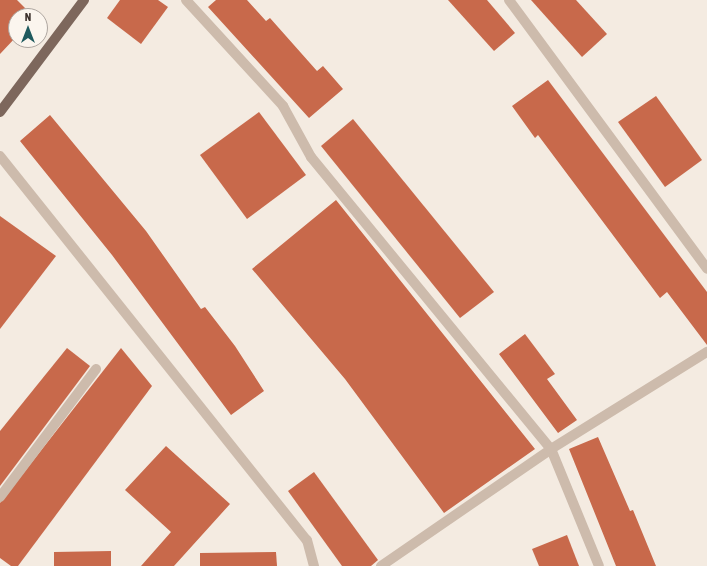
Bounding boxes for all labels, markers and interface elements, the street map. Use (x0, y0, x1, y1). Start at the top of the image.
north arrow (8, 8, 48, 48)
text: N (25, 11, 31, 23)

